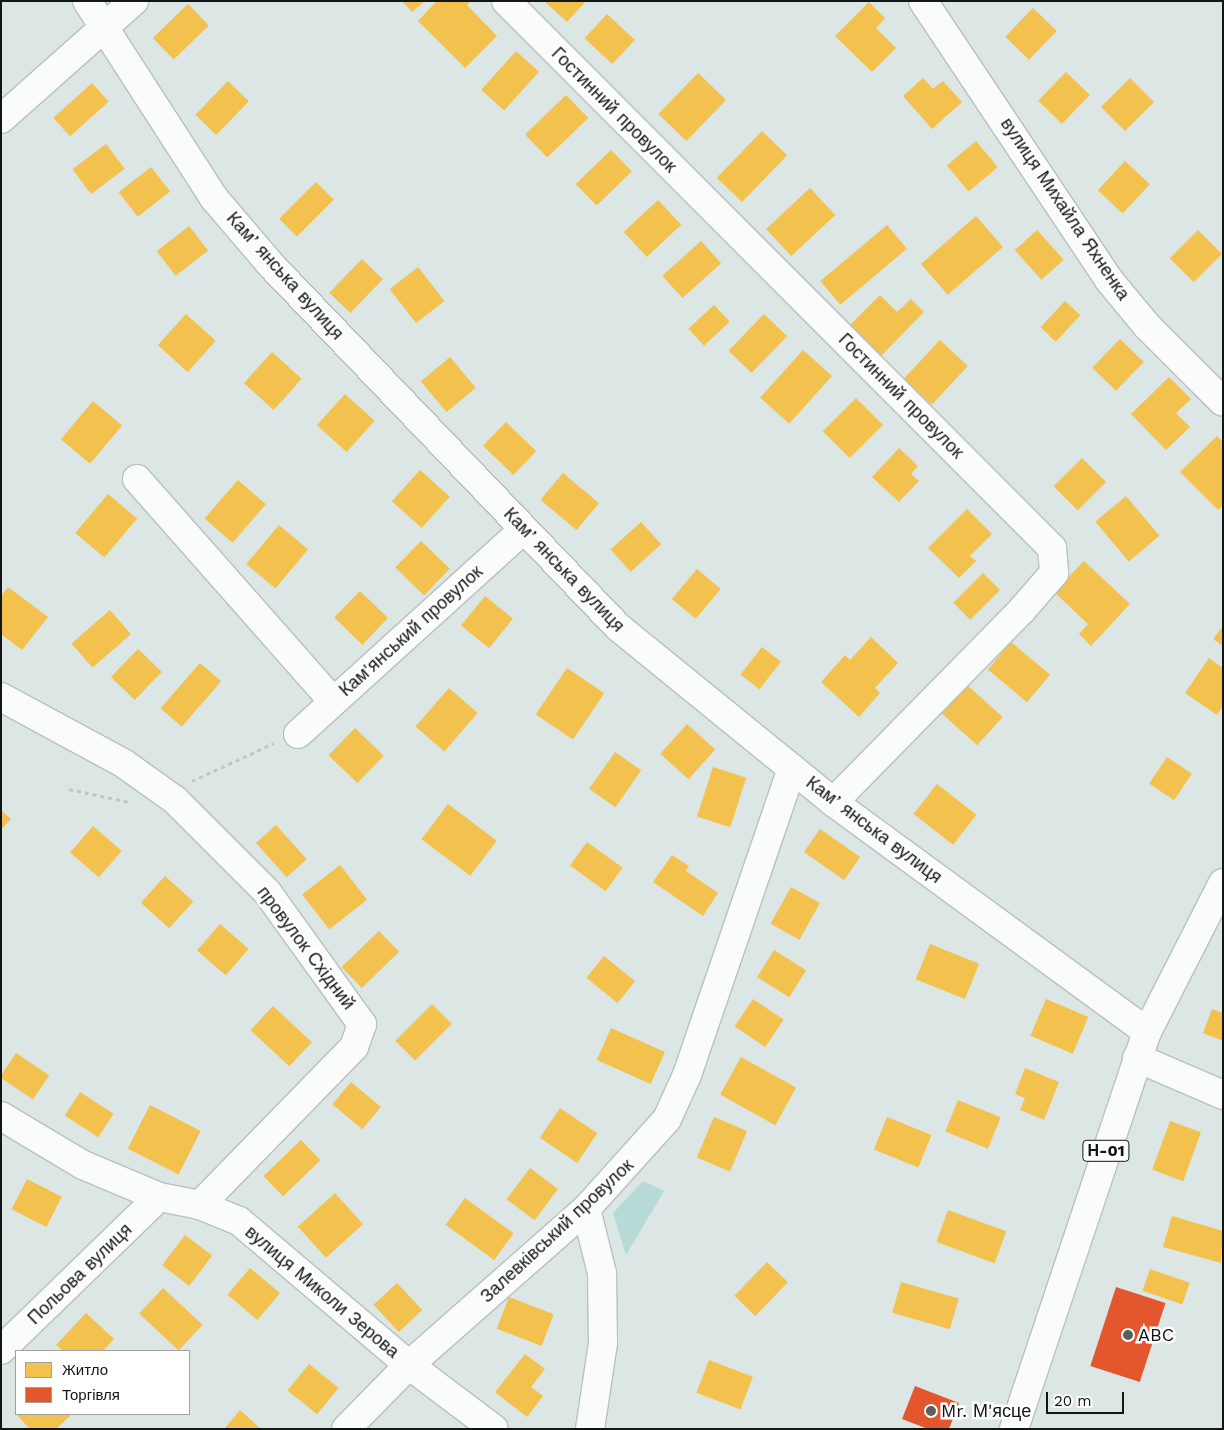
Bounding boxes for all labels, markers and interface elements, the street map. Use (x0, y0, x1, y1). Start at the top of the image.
street label: Гостинний провулок (547, 43, 681, 177)
street label: вулиця Михайла Яхненка (996, 114, 1134, 304)
street label: Камʼянська вулиця (222, 208, 348, 344)
street label: Гостинний провулок (834, 329, 968, 463)
street label: Камʼянська вулиця (499, 503, 629, 637)
street label: Кам'янський провулок (335, 561, 487, 701)
street label: Камʼянська вулиця (802, 772, 946, 888)
street label: провулок Східний (253, 882, 359, 1014)
road number: Н-01 (1082, 1138, 1130, 1164)
street label: Залевківський провулок (476, 1155, 638, 1307)
street label: Польова вулиця (23, 1219, 137, 1329)
street label: вулиця Миколи Зерова (241, 1221, 403, 1363)
place label: ABC (1138, 1324, 1174, 1346)
marker: ABC (1122, 1329, 1134, 1341)
legend (15, 1350, 190, 1415)
text: Житло (62, 1361, 108, 1379)
scale bar (1049, 1382, 1126, 1414)
text: Торгівля (62, 1386, 120, 1404)
text: 20 m (1054, 1392, 1092, 1410)
place label: Mr. М'ясце (941, 1400, 1031, 1422)
marker: Mr. М'ясце (925, 1405, 937, 1417)

